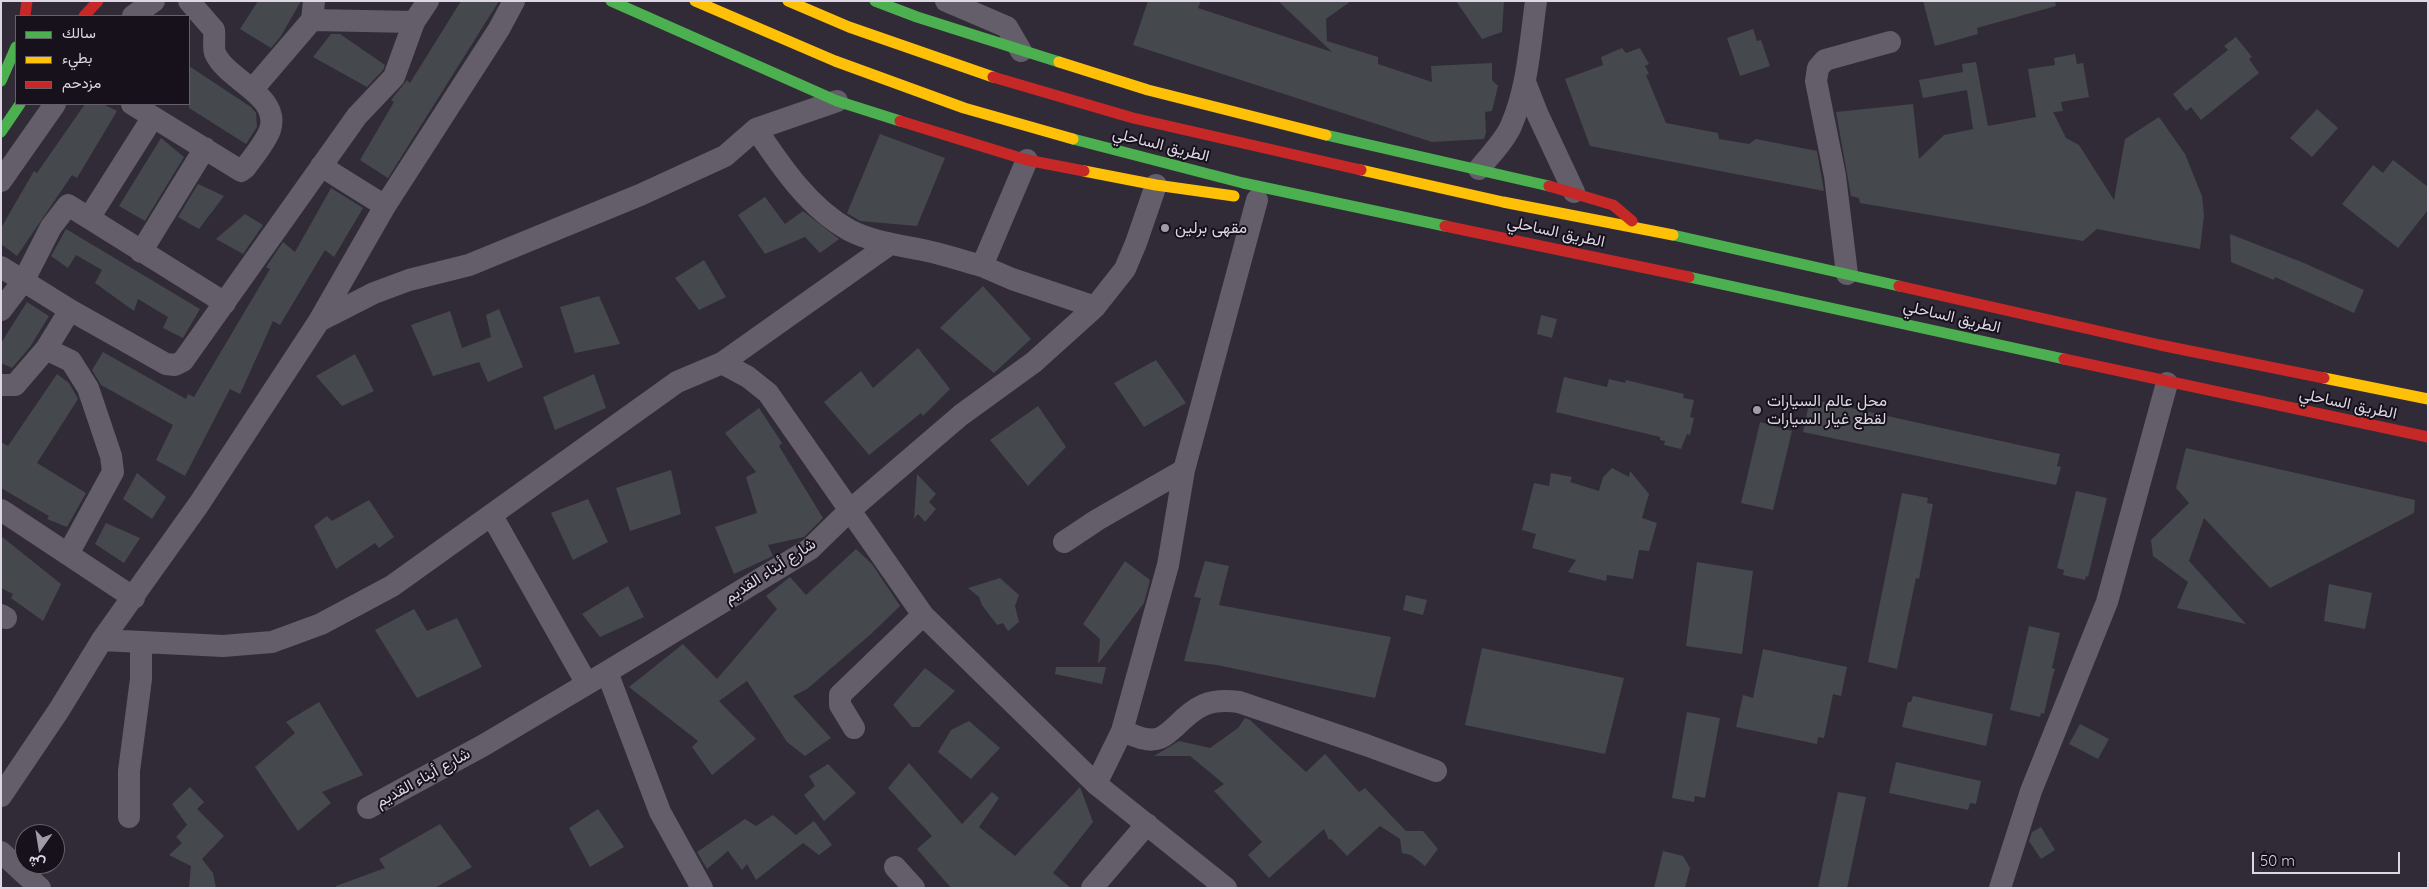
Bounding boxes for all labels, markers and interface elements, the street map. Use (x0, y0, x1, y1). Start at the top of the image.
legend (15, 15, 190, 105)
text: سالك (62, 23, 96, 42)
text: بطيء (62, 48, 92, 67)
text: مزدحم (62, 73, 101, 92)
street label: الطريق الساحلي (1111, 124, 1211, 166)
street label: الطريق الساحلي (1505, 212, 1607, 252)
place label: مقهى برلين (1175, 218, 1247, 238)
marker: مقهى برلين (1159, 222, 1171, 234)
street label: الطريق الساحلي (1902, 296, 2002, 338)
street label: الطريق الساحلي (2297, 384, 2399, 424)
place label: محل عالم السيارات لقطع غيار السيارات (1767, 391, 1887, 429)
marker: محل عالم السيارات لقطع غيار السيارات (1751, 404, 1763, 416)
street label: شارع أبناء القديم (721, 534, 819, 608)
street label: شارع أبناء القديم (372, 744, 474, 812)
north arrow (15, 824, 65, 874)
scale bar (2254, 842, 2402, 874)
text: 50 m (2260, 851, 2295, 870)
text: ش (27, 852, 47, 873)

